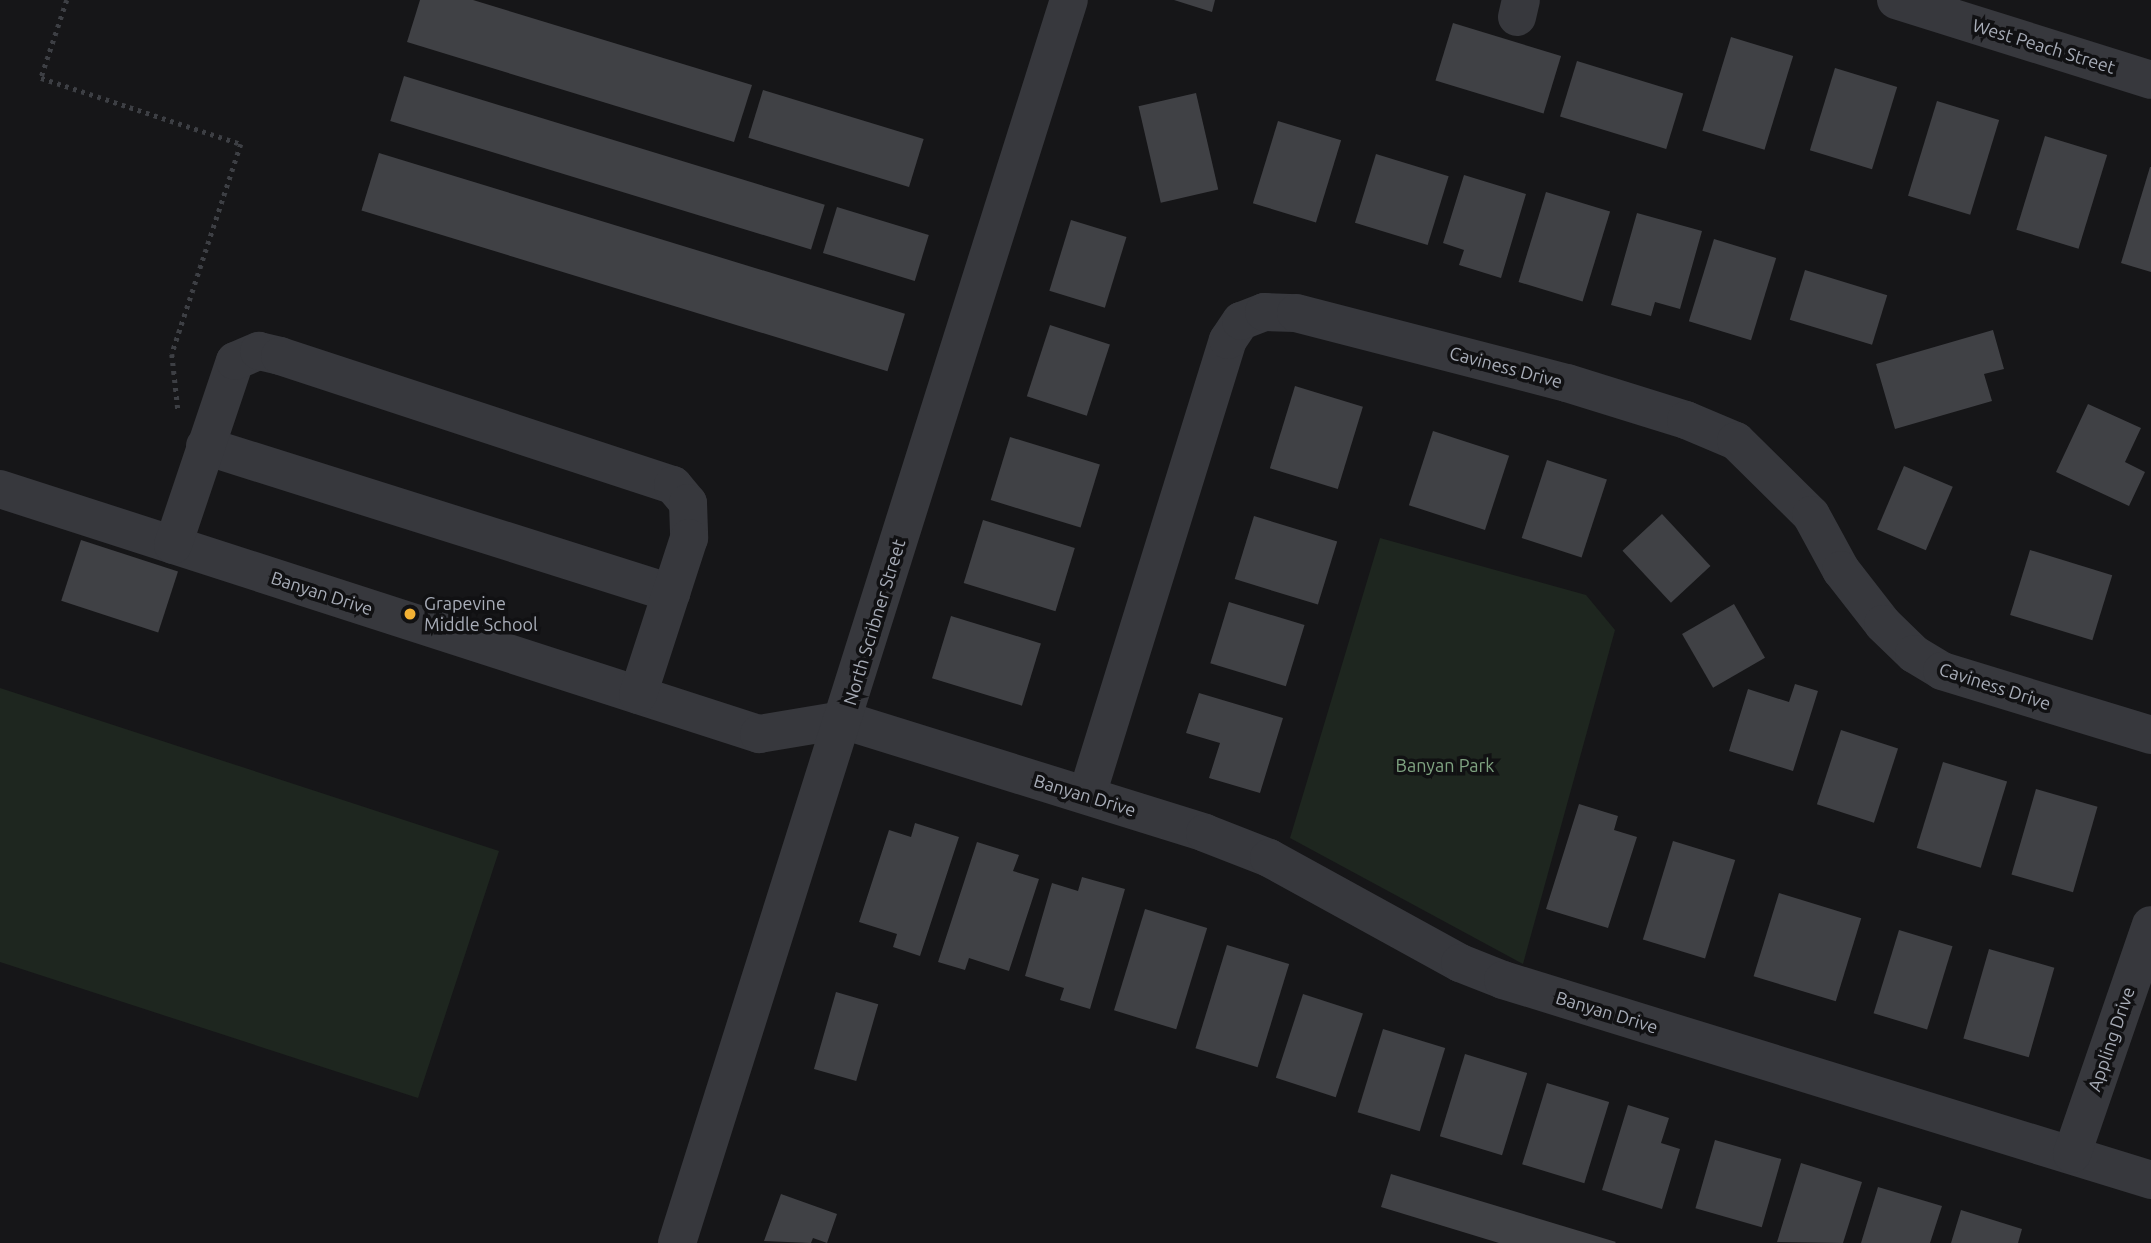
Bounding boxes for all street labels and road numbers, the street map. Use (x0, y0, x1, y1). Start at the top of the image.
street label: West Peach Street (1970, 14, 2118, 78)
street label: Caviness Drive (1447, 342, 1565, 392)
street label: North Scribner Street (838, 536, 910, 708)
street label: Banyan Drive (268, 566, 376, 620)
street label: Caviness Drive (1937, 658, 2053, 714)
street label: Banyan Drive (1031, 769, 1139, 821)
street label: Appling Drive (2083, 984, 2139, 1094)
street label: Banyan Drive (1553, 986, 1661, 1038)

